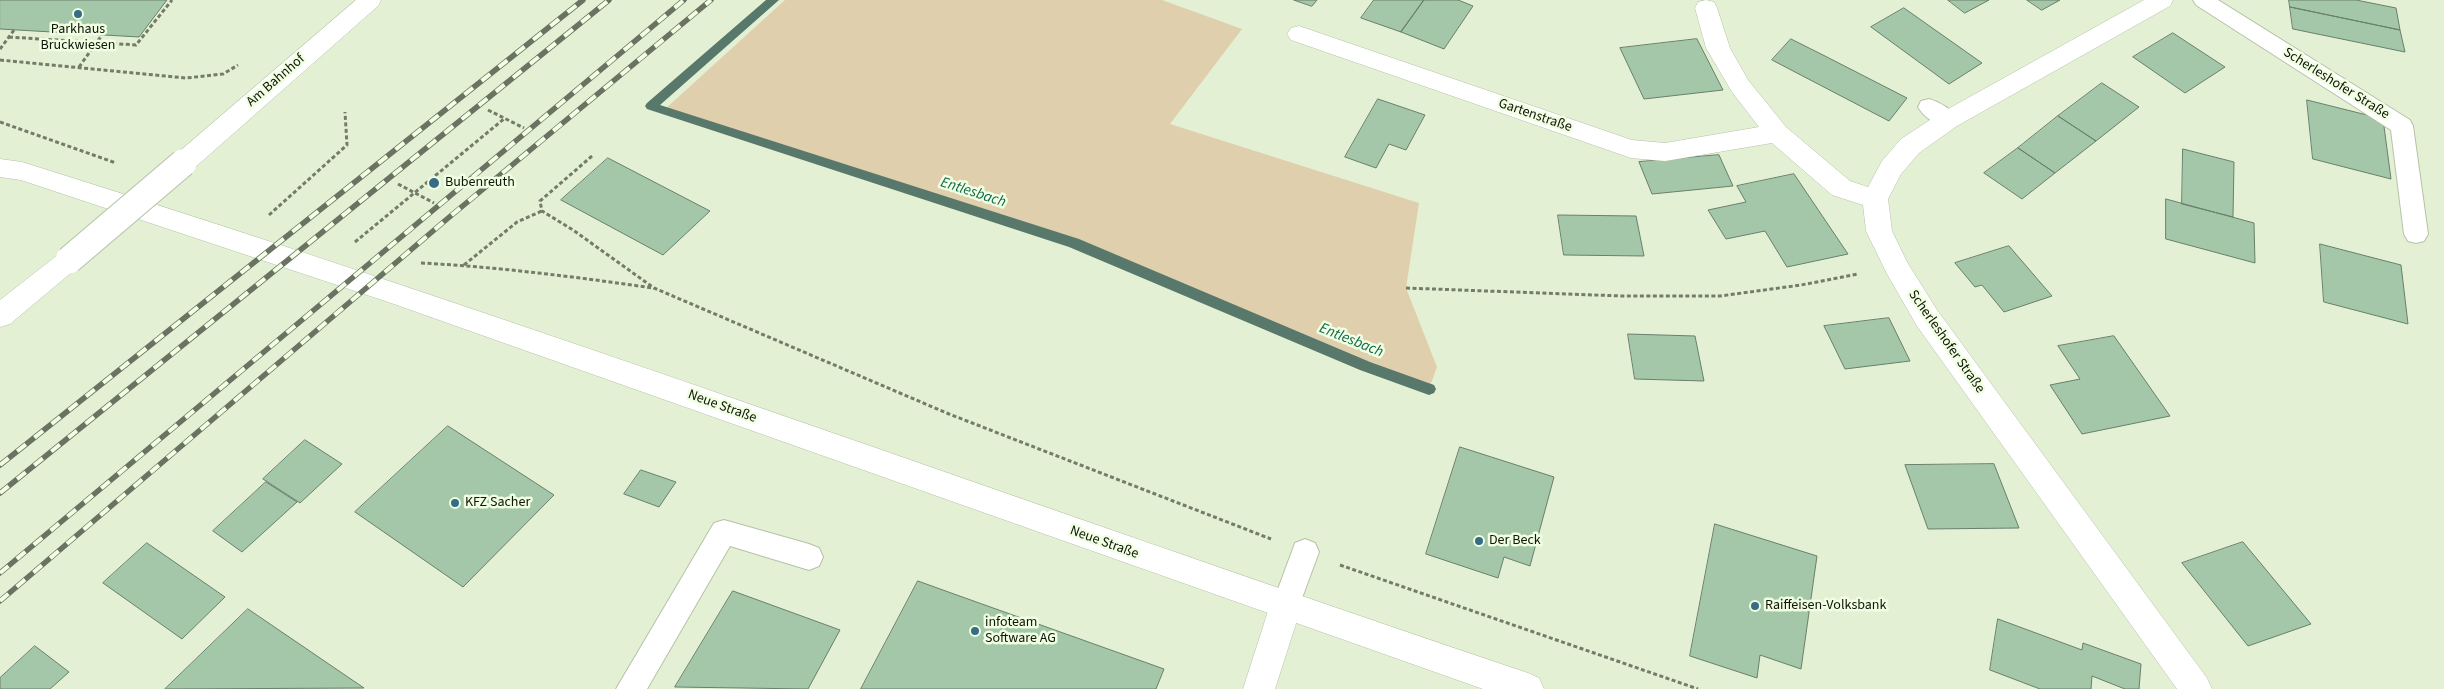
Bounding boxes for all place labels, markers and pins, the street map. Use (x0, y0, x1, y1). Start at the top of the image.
marker: Parkhaus Bruckwiesen (72, 8, 84, 20)
place label: Parkhaus Bruckwiesen (41, 22, 115, 54)
place label: Bubenreuth (445, 175, 515, 191)
marker: Bubenreuth (427, 176, 441, 190)
place label: KFZ Sacher (465, 495, 530, 511)
marker: KFZ Sacher (449, 497, 461, 509)
place label: Der Beck (1489, 533, 1541, 549)
marker: Der Beck (1473, 535, 1485, 547)
place label: Raiffeisen-Volksbank (1765, 598, 1886, 614)
marker: Raiffeisen-Volksbank (1749, 600, 1761, 612)
place label: infoteam Software AG (985, 615, 1056, 648)
marker: infoteam Software AG (969, 625, 981, 637)

